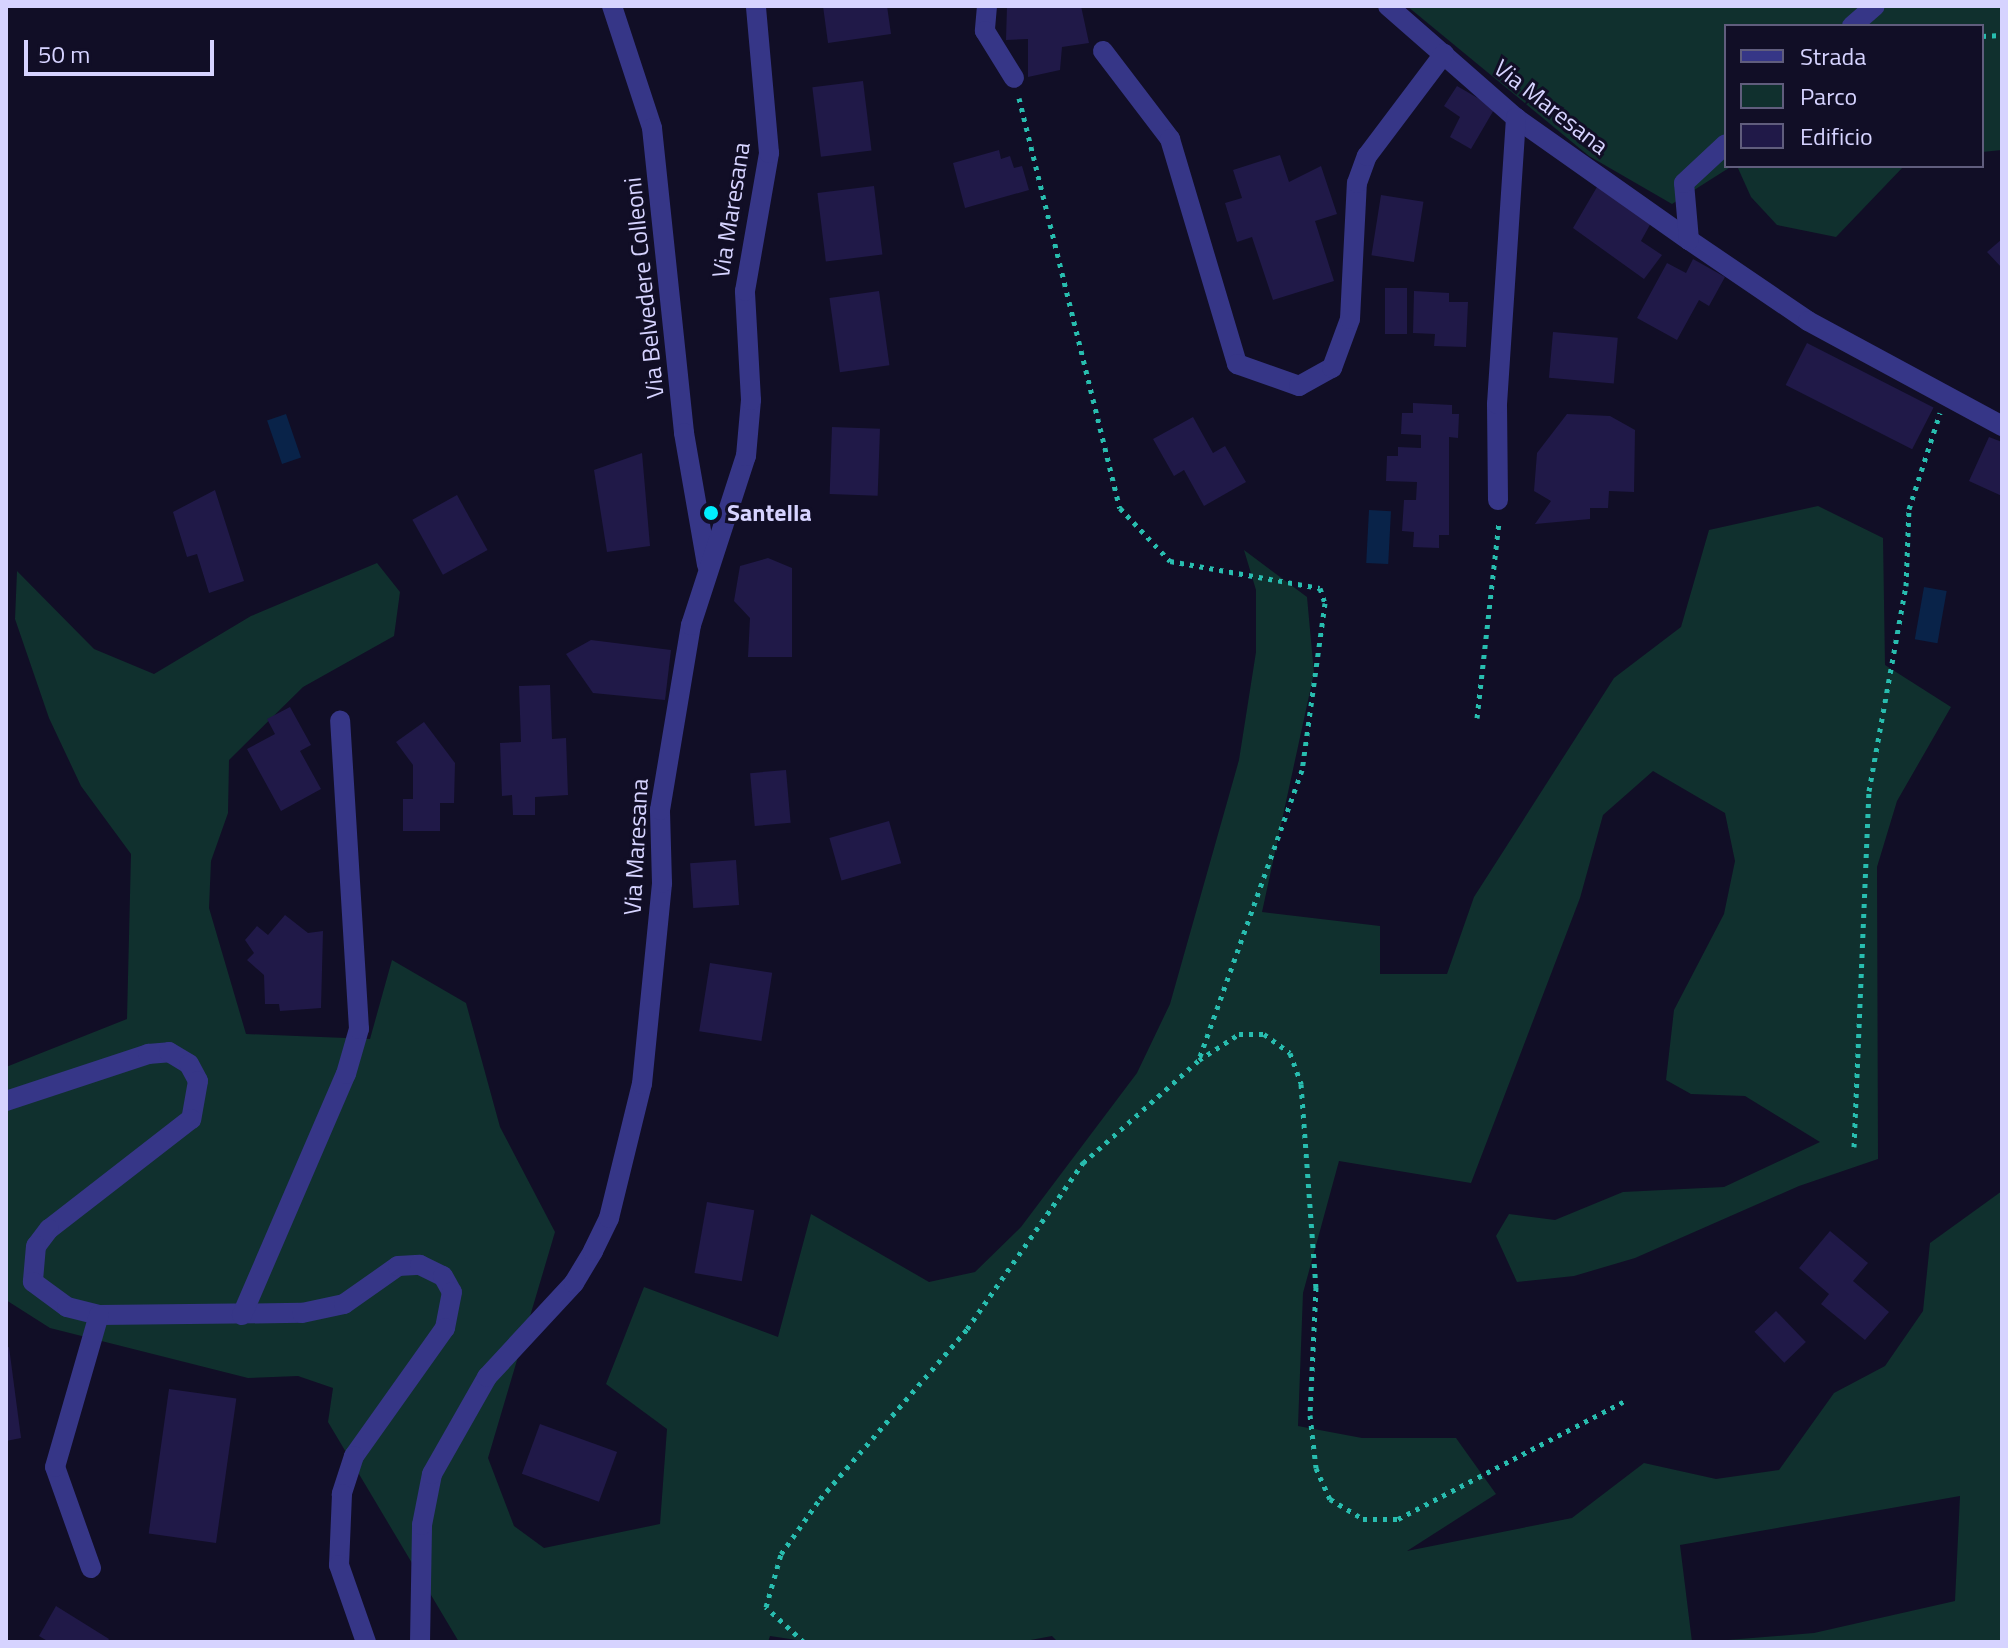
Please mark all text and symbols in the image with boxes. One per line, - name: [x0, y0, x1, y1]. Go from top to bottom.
- scale bar: [28, 24, 218, 74]
- legend: [1724, 24, 1984, 168]
- text: 50 m: [38, 36, 90, 72]
- text: Strada: [1800, 38, 1866, 74]
- street label: Via Maresana: [1488, 53, 1614, 161]
- text: Parco: [1800, 78, 1857, 114]
- text: Edificio: [1800, 118, 1873, 154]
- street label: Via Maresana: [706, 140, 756, 280]
- street label: Via Belvedere Colleoni: [618, 176, 670, 400]
- place label: Santella: [727, 499, 812, 527]
- marker: Santella: [702, 504, 720, 522]
- street label: Via Maresana: [618, 778, 654, 916]

